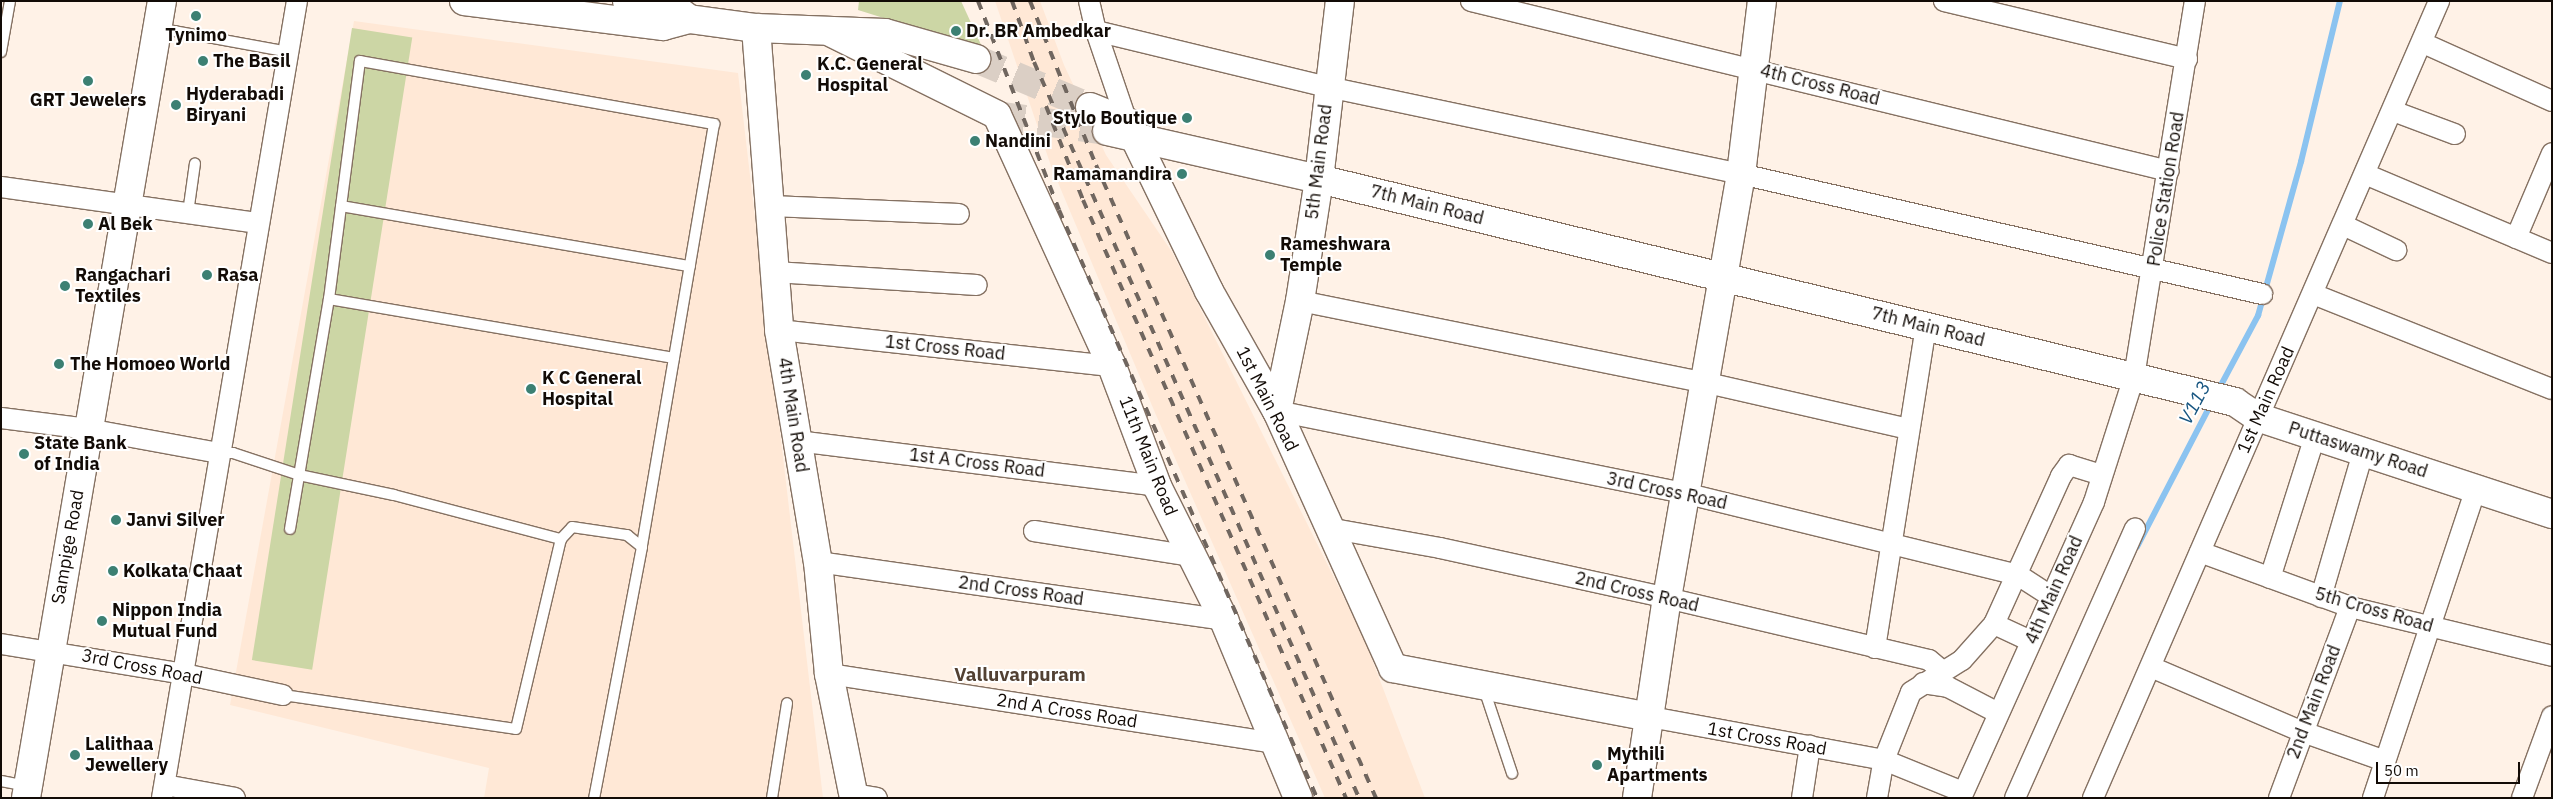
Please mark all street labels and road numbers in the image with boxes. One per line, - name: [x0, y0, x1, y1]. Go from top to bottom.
- street label: 4th Cross Road: [1758, 60, 1882, 110]
- street label: 5th Main Road: [1301, 103, 1337, 221]
- street label: Police Station Road: [2143, 110, 2189, 268]
- street label: 7th Main Road: [1368, 180, 1486, 230]
- street label: 7th Main Road: [1869, 302, 1987, 352]
- street label: 1st Cross Road: [884, 331, 1006, 365]
- street label: 1st Main Road: [1231, 343, 1303, 455]
- street label: 1st Main Road: [2233, 343, 2299, 457]
- street label: 4th Main Road: [773, 356, 813, 474]
- street label: 11th Main Road: [1114, 393, 1182, 519]
- street label: Puttaswamy Road: [2286, 417, 2430, 483]
- street label: 1st A Cross Road: [908, 444, 1046, 482]
- street label: 3rd Cross Road: [1605, 468, 1729, 514]
- street label: Sampige Road: [47, 488, 89, 606]
- street label: 4th Main Road: [2021, 533, 2087, 647]
- street label: 2nd Cross Road: [1573, 567, 1701, 617]
- street label: 2nd Cross Road: [957, 571, 1085, 611]
- street label: 5th Cross Road: [2312, 583, 2436, 637]
- street label: 2nd Main Road: [2282, 642, 2346, 762]
- street label: 3rd Cross Road: [80, 645, 204, 689]
- street label: 2nd A Cross Road: [995, 689, 1139, 733]
- street label: 1st Cross Road: [1706, 718, 1828, 760]

